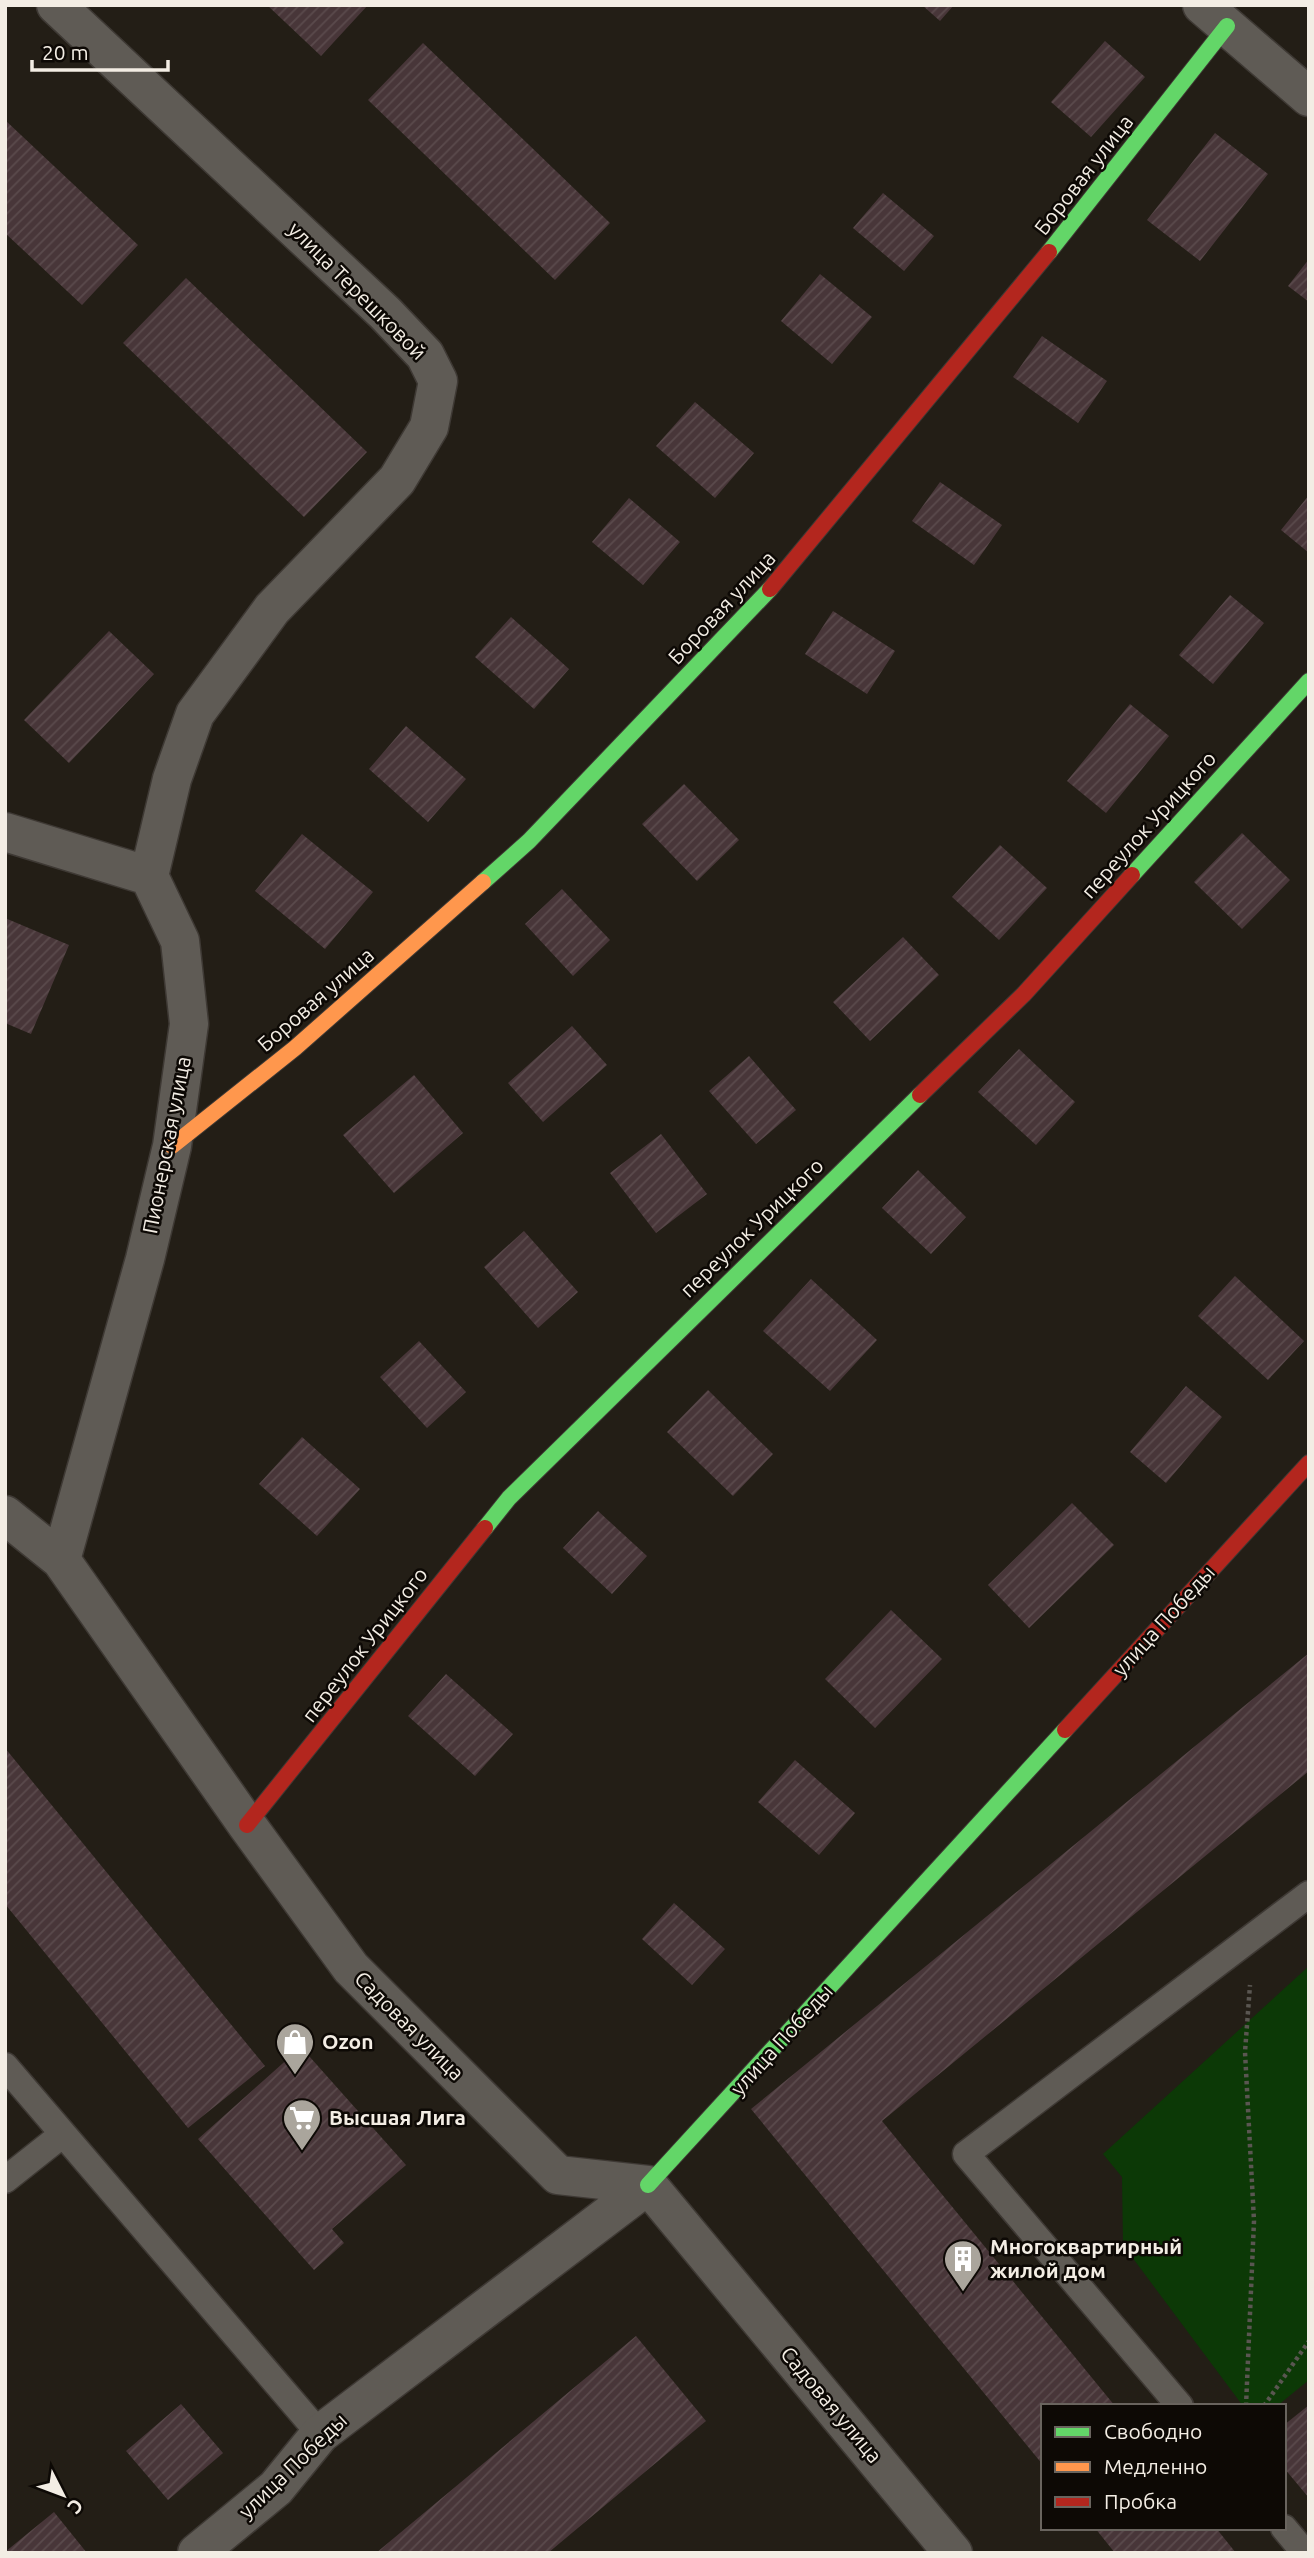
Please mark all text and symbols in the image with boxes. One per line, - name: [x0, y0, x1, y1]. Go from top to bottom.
- scale bar: [32, 28, 168, 72]
- text: 20 m: [42, 40, 89, 64]
- street label: Боровая улица: [1029, 110, 1138, 239]
- street label: улица Терешковой: [284, 217, 431, 364]
- street label: Боровая улица: [663, 546, 780, 669]
- street label: переулок Урицкого: [1076, 746, 1221, 903]
- street label: Боровая улица: [252, 942, 378, 1056]
- street label: Пионерская улица: [137, 1054, 195, 1236]
- street label: переулок Урицкого: [675, 1153, 828, 1302]
- street label: улица Победы: [1107, 1560, 1219, 1681]
- street label: переулок Урицкого: [296, 1562, 432, 1726]
- street label: Садовая улица: [350, 1966, 469, 2085]
- street label: улица Победы: [725, 1979, 837, 2100]
- shop icon: Ozon: [274, 2021, 316, 2076]
- place label: Ozon: [322, 2029, 373, 2053]
- supermarket icon: Высшая Лига: [281, 2097, 323, 2152]
- place label: Высшая Лига: [329, 2105, 466, 2129]
- place label: Многоквартирный жилой дом: [990, 2234, 1182, 2282]
- building icon: Многоквартирный жилой дом: [942, 2238, 984, 2293]
- street label: Садовая улица: [776, 2341, 887, 2467]
- legend: [1041, 2404, 1286, 2530]
- street label: улица Победы: [233, 2408, 351, 2523]
- text: Свободно: [1104, 2419, 1202, 2443]
- text: Медленно: [1104, 2454, 1207, 2478]
- north arrow: [28, 2460, 98, 2530]
- text: Пробка: [1104, 2489, 1177, 2513]
- text: С: [63, 2494, 88, 2518]

